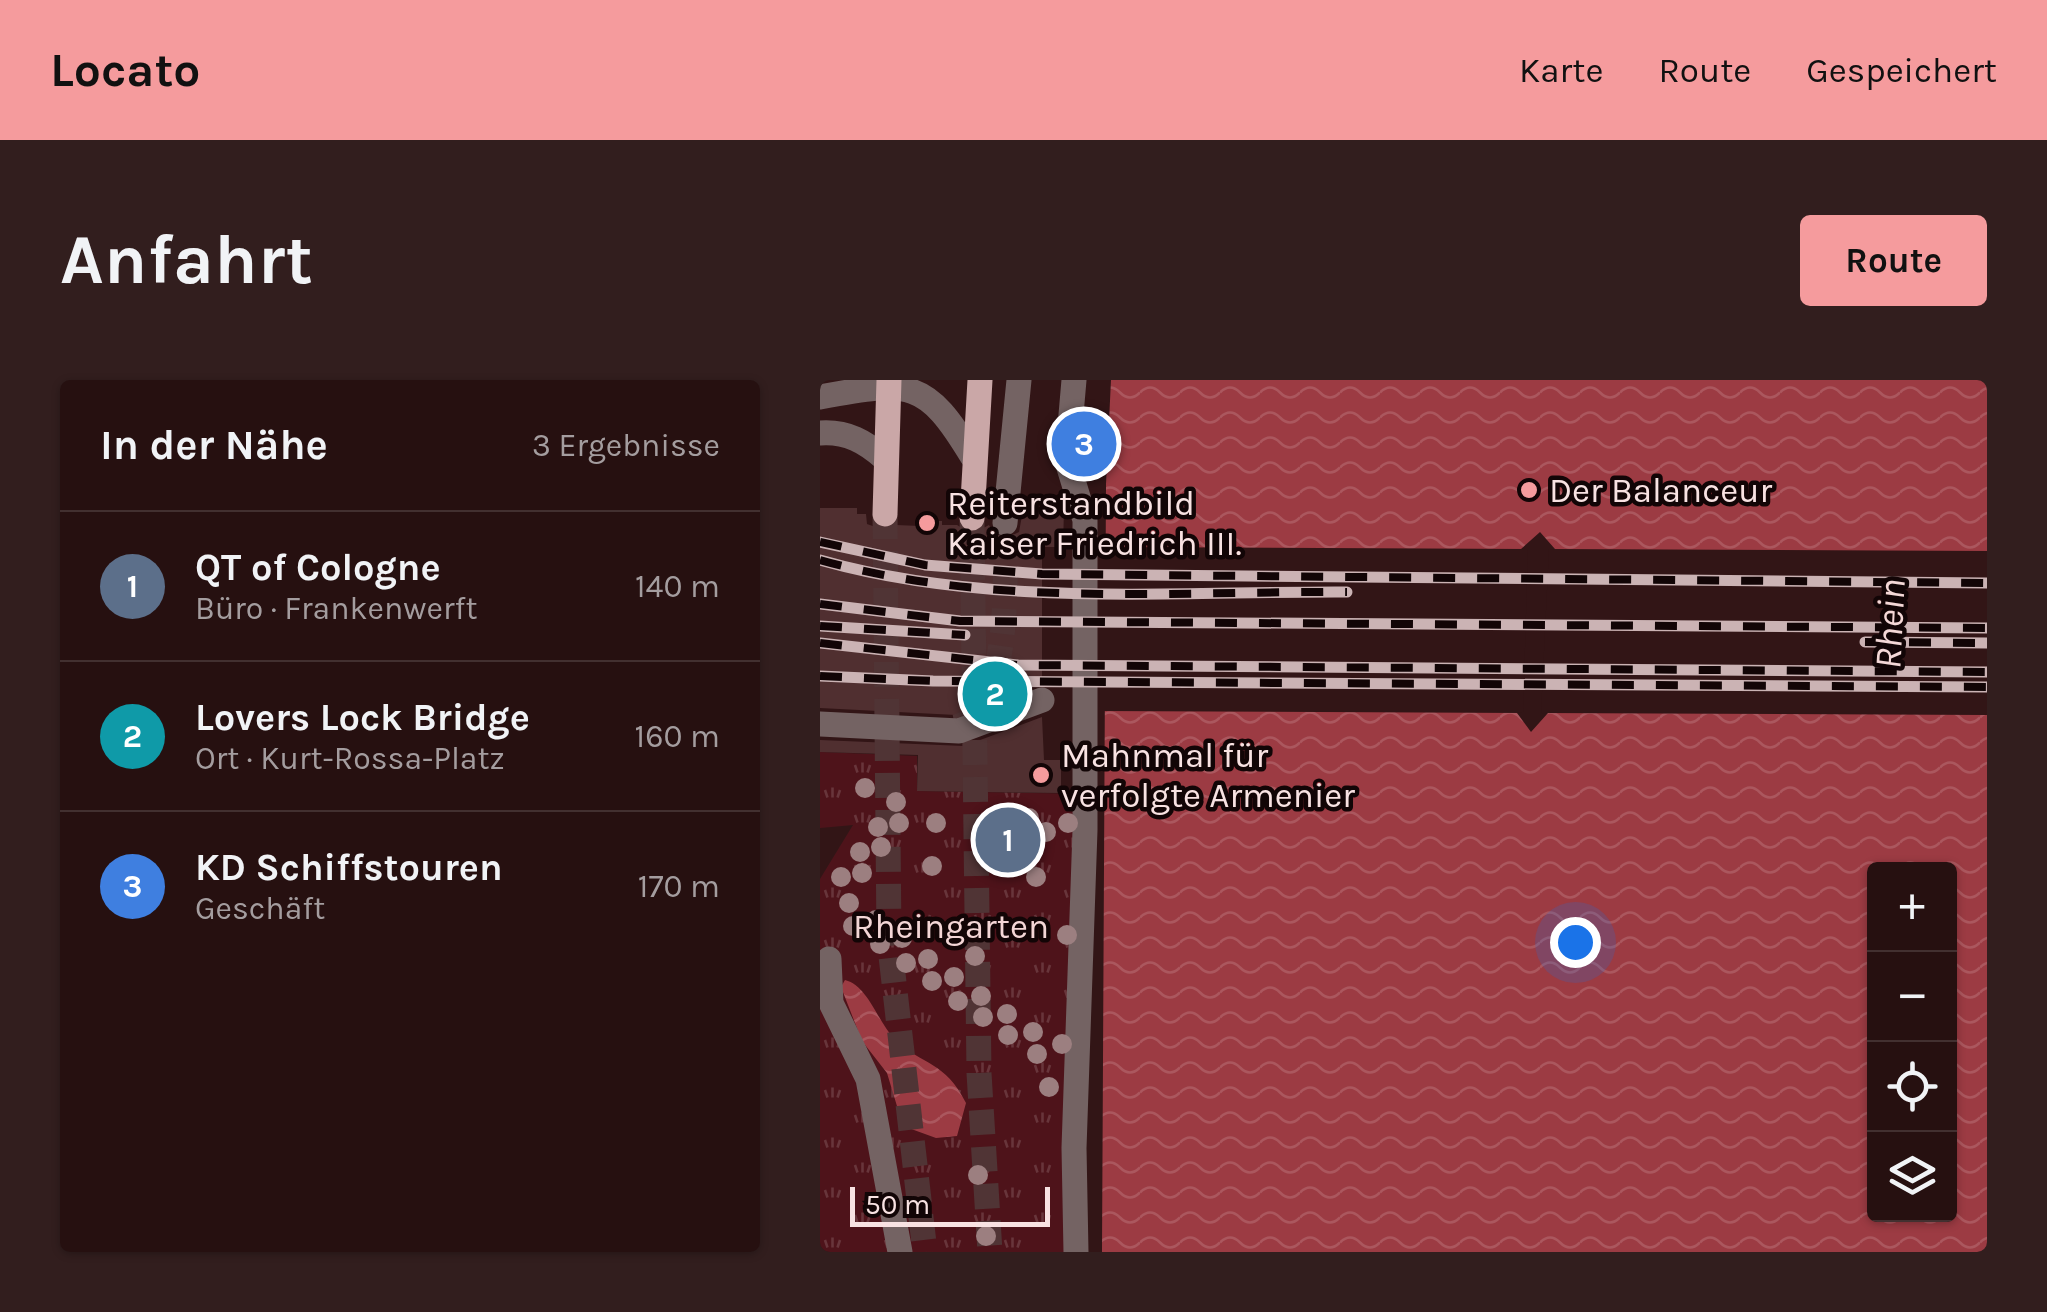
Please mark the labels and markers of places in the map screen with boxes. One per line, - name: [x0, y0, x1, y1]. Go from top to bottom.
- pin: 3: [1052, 407, 1116, 482]
- place label: Der Balanceur: [1549, 470, 1772, 511]
- marker: Der Balanceur: [1518, 479, 1540, 501]
- place label: Reiterstandbild Kaiser Friedrich III.: [947, 483, 1242, 564]
- marker: Reiterstandbild Kaiser Friedrich III.: [916, 512, 938, 534]
- pin: 2: [962, 656, 1028, 732]
- place label: Mahnmal für verfolgte Armenier: [1061, 735, 1355, 816]
- marker: Mahnmal für verfolgte Armenier: [1030, 764, 1052, 786]
- pin: 1: [976, 802, 1040, 878]

